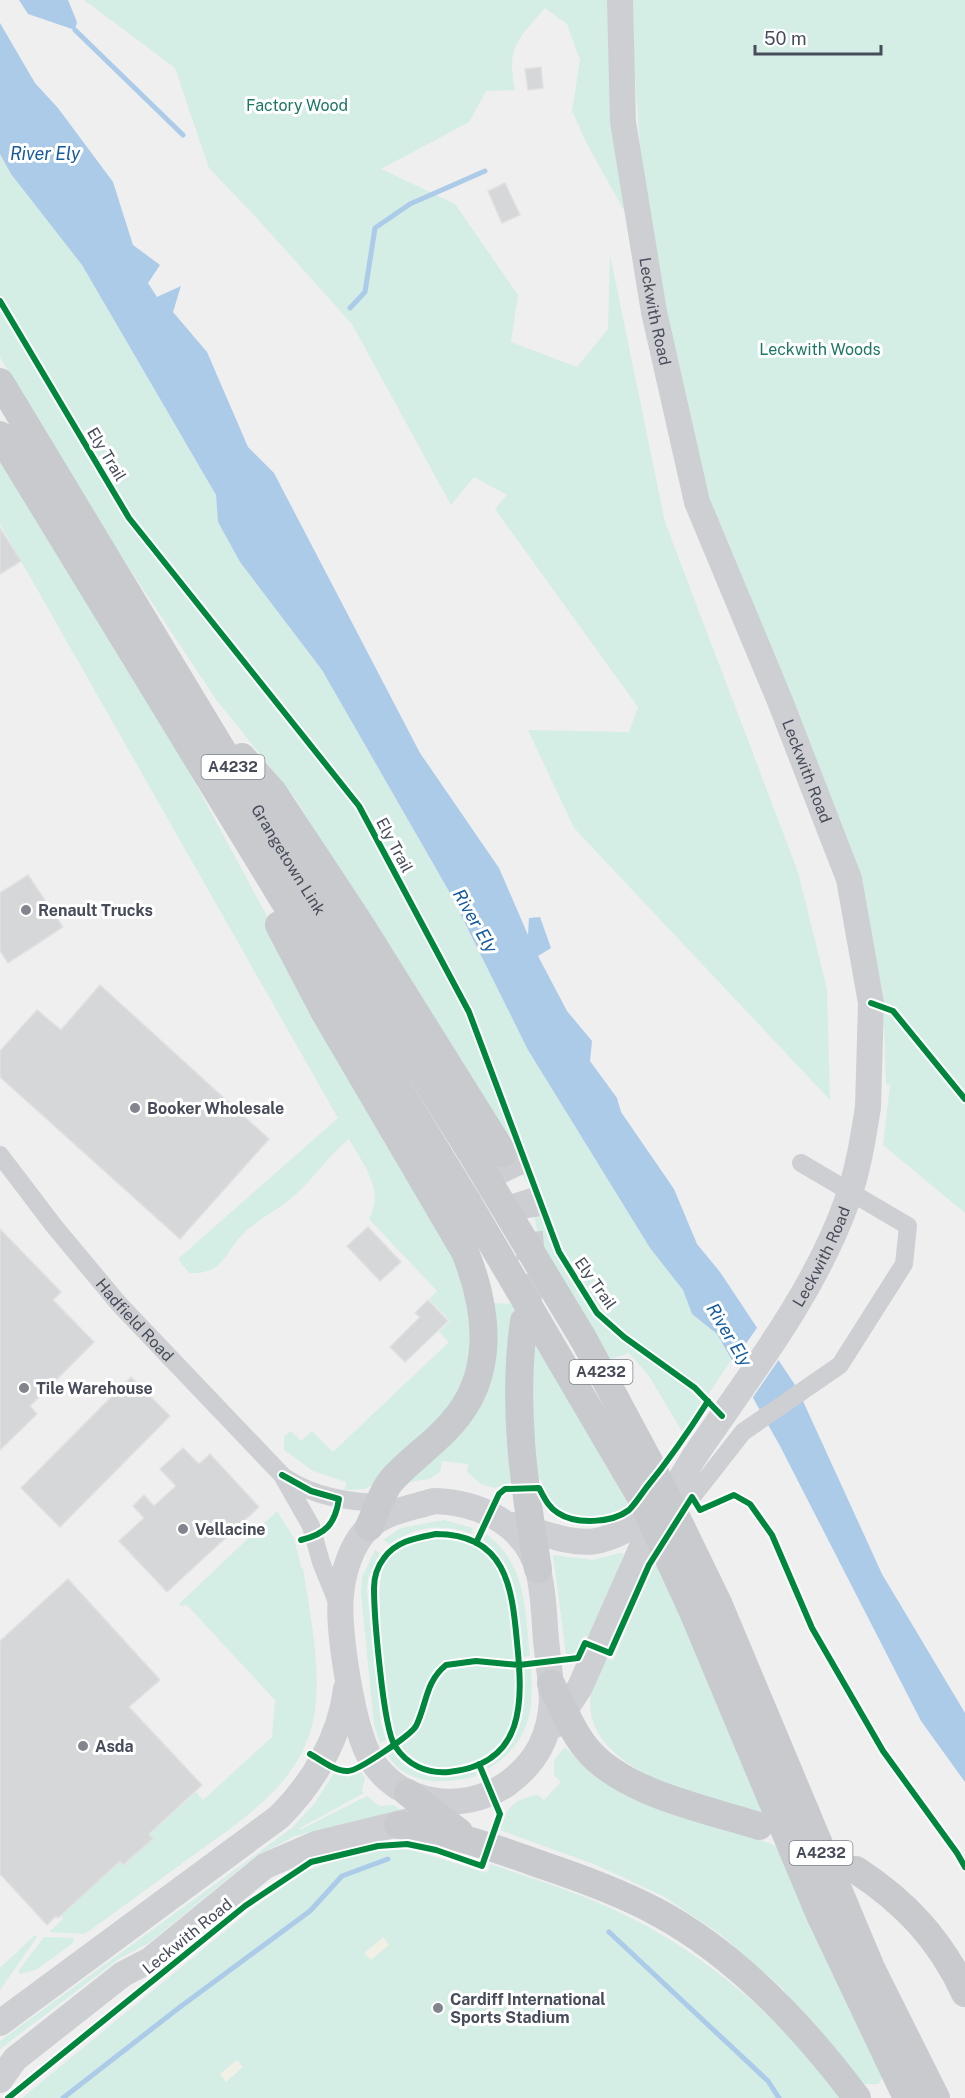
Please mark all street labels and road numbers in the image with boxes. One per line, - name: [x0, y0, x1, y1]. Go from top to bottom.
- street label: Leckwith Road: [635, 256, 675, 367]
- street label: Ely Trail: [83, 424, 130, 485]
- street label: Leckwith Road: [778, 717, 835, 826]
- road number: A4232: [202, 755, 264, 779]
- street label: Grangetown Link: [247, 801, 330, 919]
- street label: Ely Trail: [372, 815, 417, 876]
- street label: Leckwith Road: [789, 1204, 854, 1310]
- street label: Ely Trail: [571, 1254, 620, 1313]
- street label: Hadfield Road: [92, 1275, 177, 1365]
- road number: A4232: [570, 1360, 632, 1384]
- road number: A4232: [790, 1841, 852, 1865]
- street label: Leckwith Road: [139, 1895, 236, 1978]

